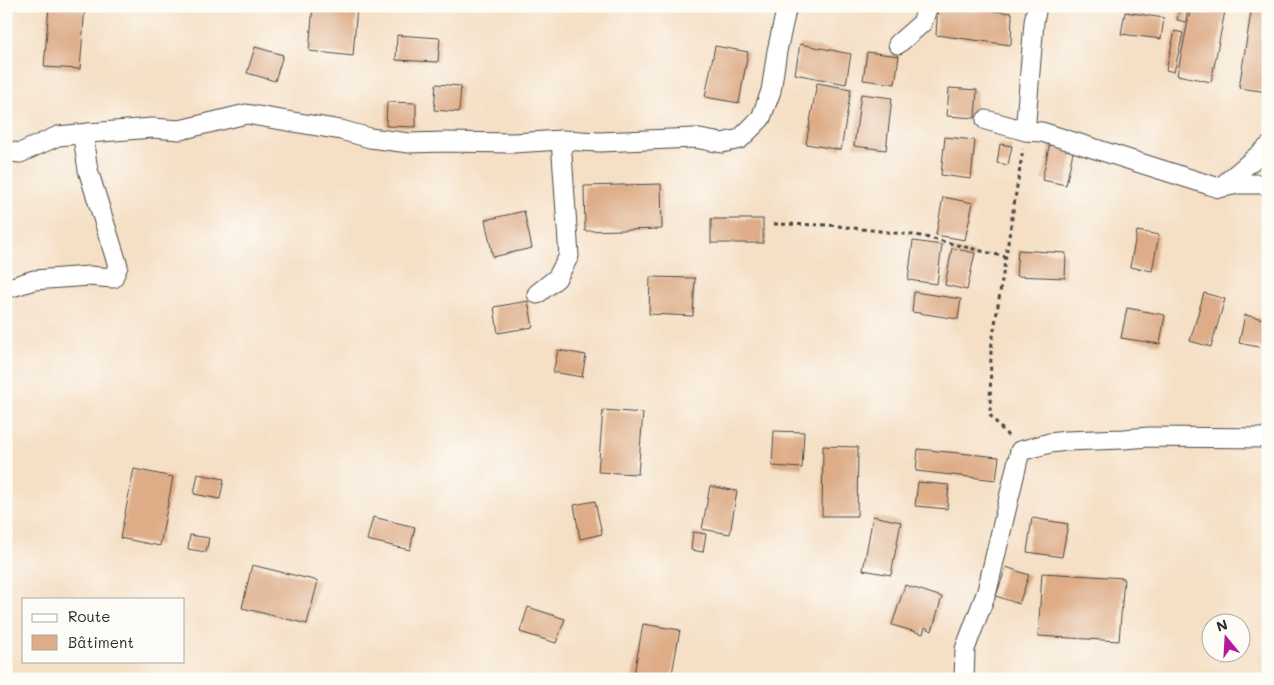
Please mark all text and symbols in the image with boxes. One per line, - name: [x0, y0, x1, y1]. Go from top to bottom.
- legend: [22, 598, 185, 662]
- text: Route: [68, 606, 111, 626]
- north arrow: [1202, 612, 1252, 662]
- text: N: [1214, 614, 1230, 636]
- text: Bâtiment: [68, 632, 134, 652]

